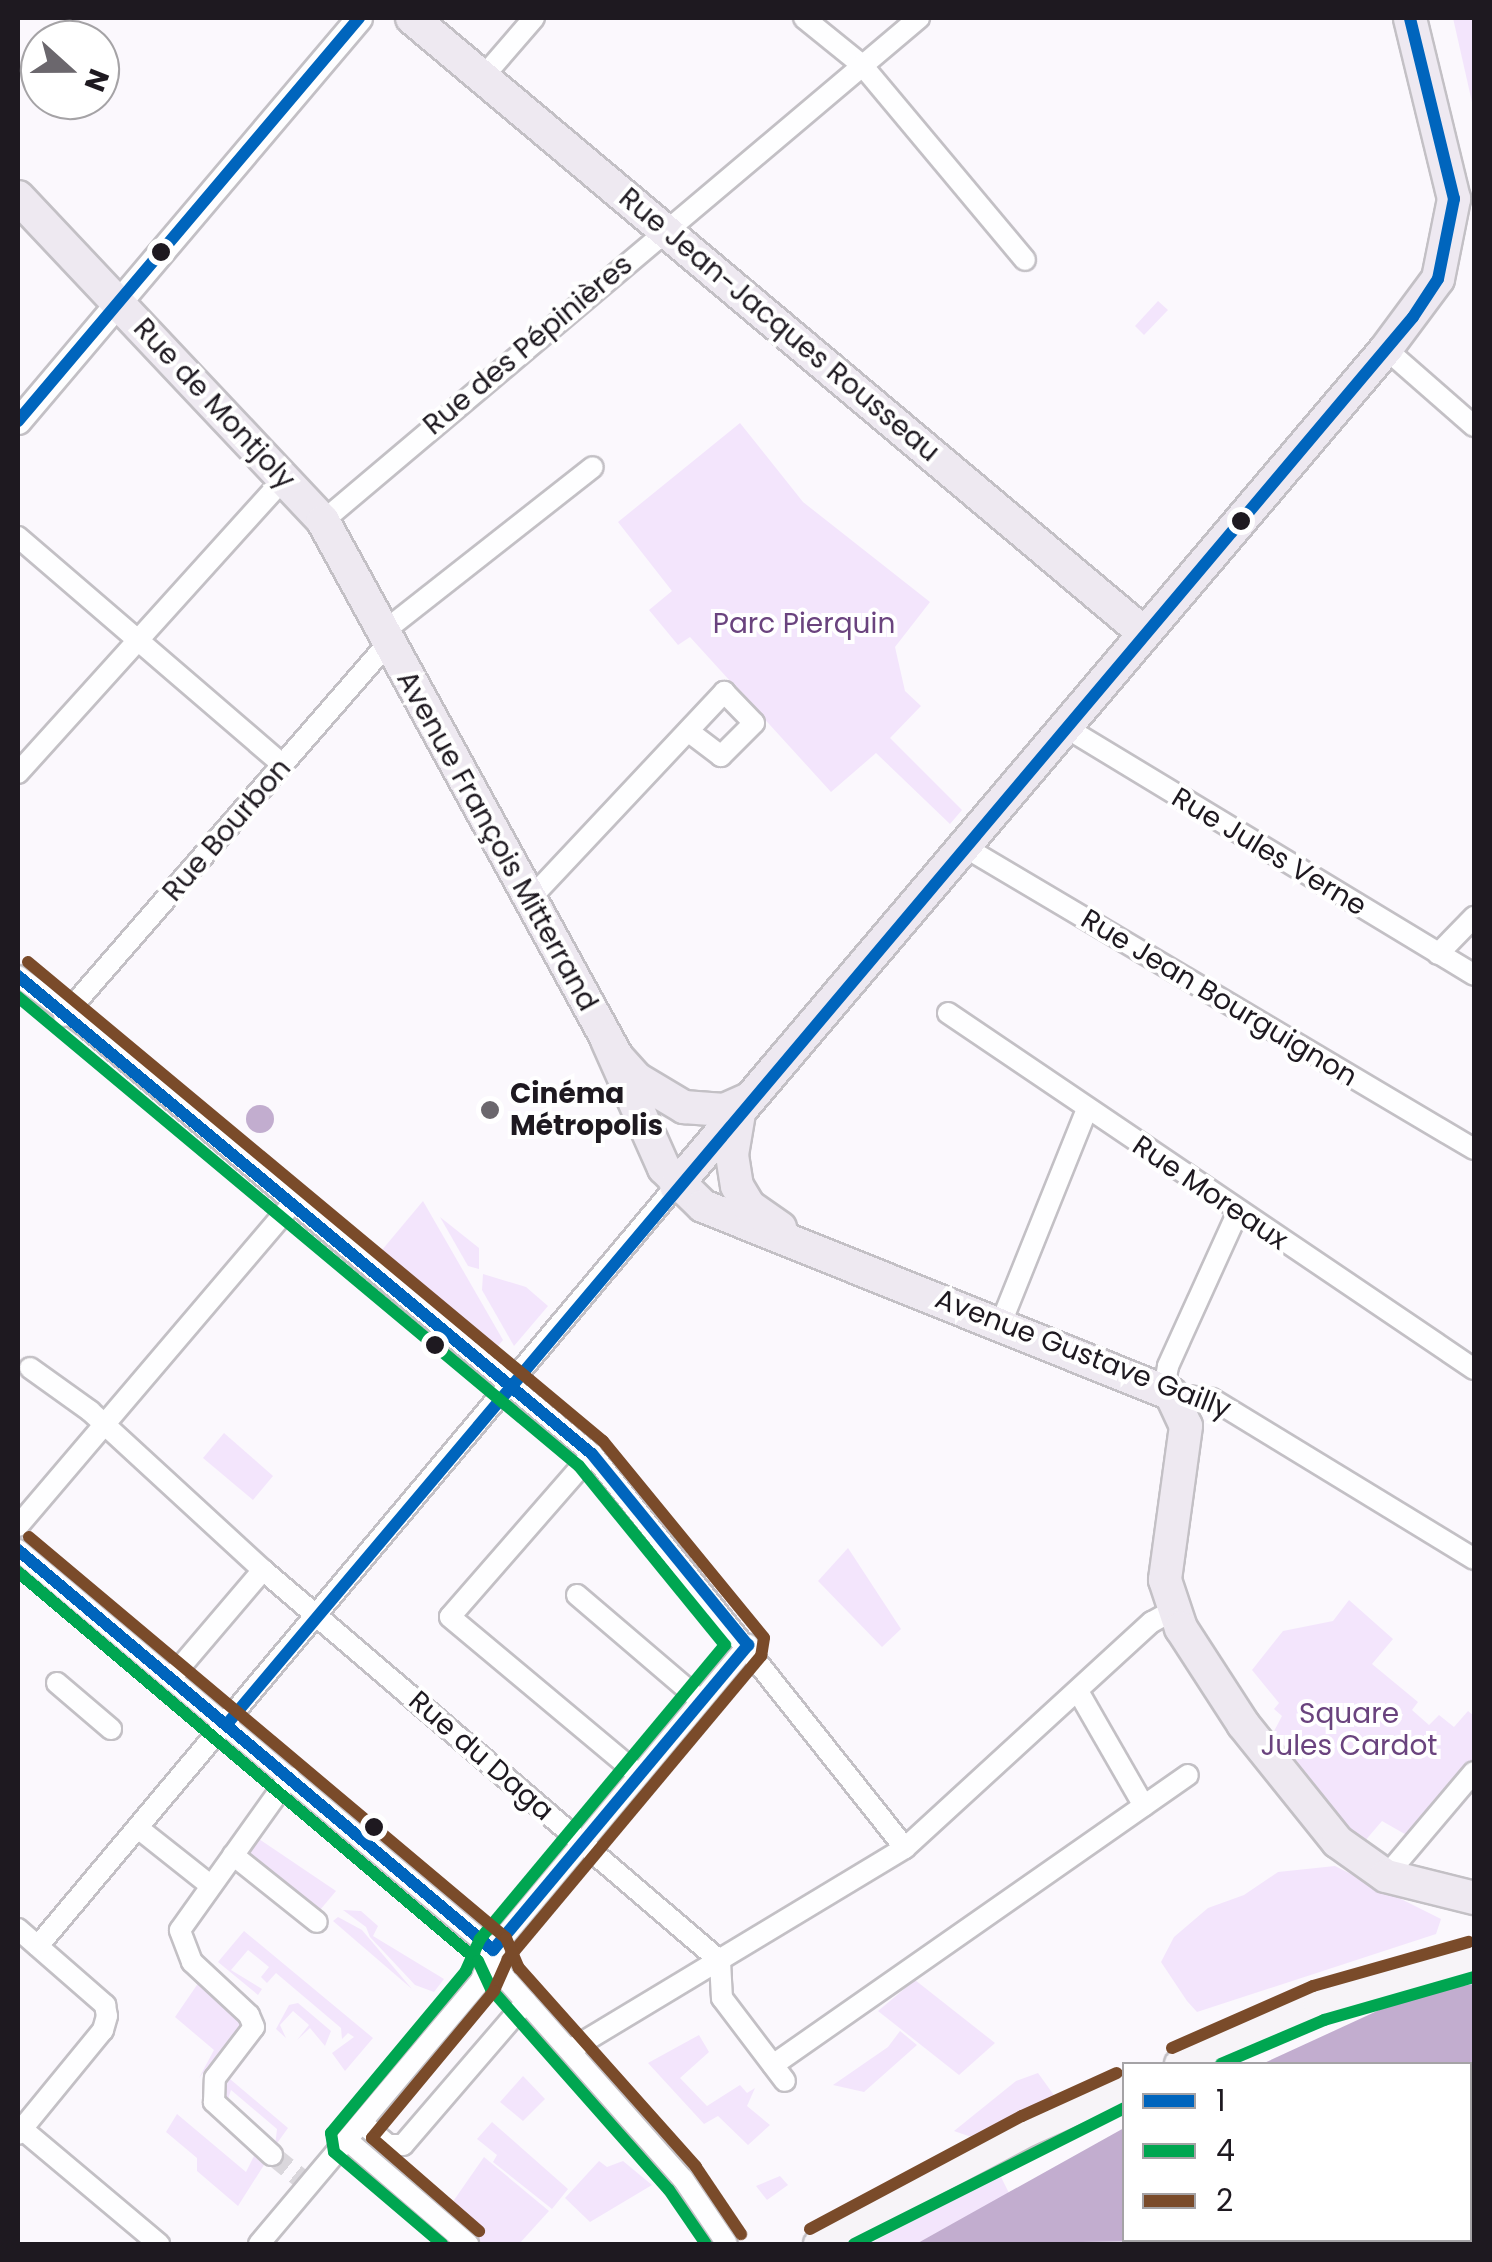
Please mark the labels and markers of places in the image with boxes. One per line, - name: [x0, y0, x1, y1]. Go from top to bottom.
- unlabelled marker: [151, 242, 171, 262]
- unlabelled marker: [1231, 511, 1251, 531]
- place label: Cinéma Métropolis: [510, 1077, 663, 1143]
- marker: Cinéma Métropolis: [479, 1099, 501, 1121]
- unlabelled marker: [425, 1335, 445, 1355]
- unlabelled marker: [364, 1817, 384, 1837]

